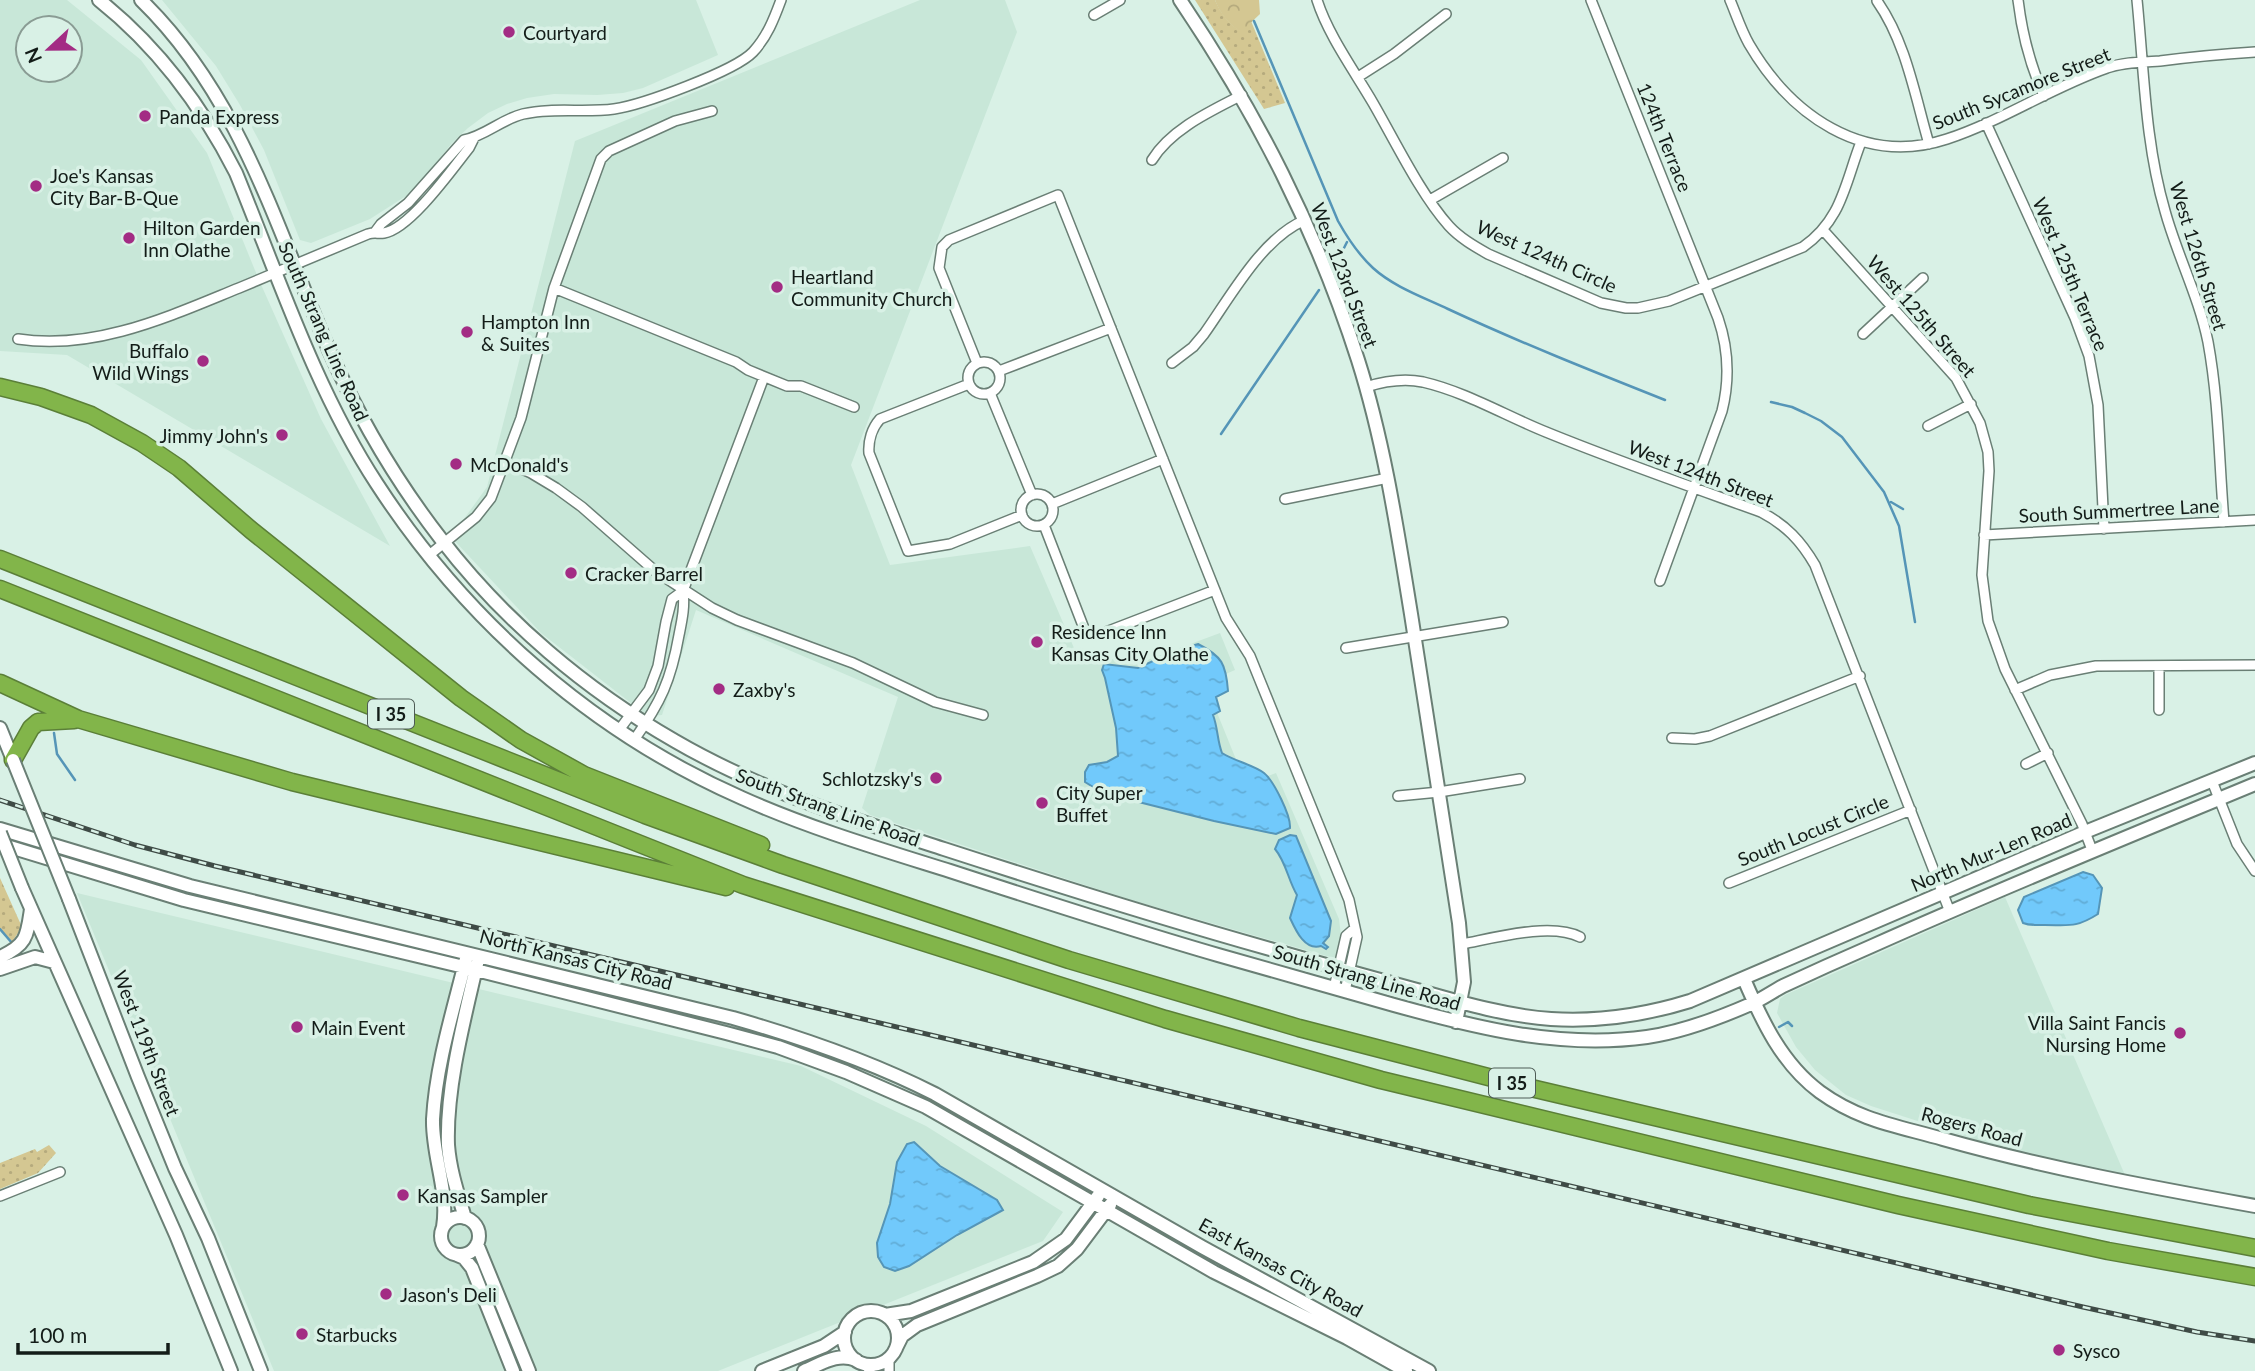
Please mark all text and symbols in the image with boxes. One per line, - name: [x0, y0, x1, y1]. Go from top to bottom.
- north arrow: [14, 14, 84, 84]
- place label: Courtyard: [523, 21, 607, 44]
- marker: Courtyard: [501, 24, 517, 40]
- street label: South Sycamore Street: [1929, 42, 2113, 134]
- text: N: [19, 44, 46, 67]
- street label: 124th Terrace: [1633, 79, 1697, 195]
- place label: Panda Express: [159, 105, 279, 128]
- marker: Panda Express: [137, 108, 153, 124]
- place label: Joe's Kansas City Bar-B-Que: [50, 164, 178, 209]
- marker: Joe's Kansas City Bar-B-Que: [28, 178, 44, 194]
- street label: West 126th Street: [2166, 179, 2233, 333]
- street label: West 125th Terrace: [2028, 194, 2114, 354]
- street label: West 123rd Street: [1307, 199, 1383, 351]
- street label: West 124th Circle: [1473, 215, 1621, 297]
- place label: Hilton Garden Inn Olathe: [143, 216, 261, 261]
- marker: Hilton Garden Inn Olathe: [121, 230, 137, 246]
- street label: South Strang Line Road: [274, 238, 374, 424]
- street label: West 125th Street: [1863, 250, 1981, 382]
- place label: Heartland Community Church: [791, 265, 952, 310]
- marker: Heartland Community Church: [769, 279, 785, 295]
- place label: Hampton Inn & Suites: [481, 310, 590, 355]
- marker: Hampton Inn & Suites: [459, 324, 475, 340]
- place label: Buffalo Wild Wings: [92, 339, 189, 384]
- marker: Buffalo Wild Wings: [195, 353, 211, 369]
- place label: Jimmy John's: [160, 424, 268, 447]
- marker: Jimmy John's: [274, 427, 290, 443]
- street label: West 124th Street: [1625, 435, 1777, 511]
- place label: McDonald's: [470, 453, 569, 476]
- marker: McDonald's: [448, 456, 464, 472]
- street label: South Summertree Lane: [2018, 493, 2220, 527]
- place label: Cracker Barrel: [585, 562, 703, 585]
- marker: Cracker Barrel: [563, 565, 579, 581]
- place label: Residence Inn Kansas City Olathe: [1051, 620, 1209, 665]
- marker: Residence Inn Kansas City Olathe: [1029, 634, 1045, 650]
- place label: Zaxby's: [733, 678, 795, 701]
- marker: Zaxby's: [711, 681, 727, 697]
- road number: I 35: [368, 700, 414, 728]
- street label: South Strang Line Road: [733, 763, 923, 851]
- place label: Schlotzsky's: [822, 767, 922, 790]
- marker: Schlotzsky's: [928, 770, 944, 786]
- place label: City Super Buffet: [1056, 781, 1143, 826]
- street label: South Locust Circle: [1734, 789, 1892, 871]
- marker: City Super Buffet: [1034, 795, 1050, 811]
- street label: North Mur-Len Road: [1907, 808, 2075, 896]
- street label: North Kansas City Road: [477, 924, 675, 994]
- street label: South Strang Line Road: [1271, 939, 1463, 1015]
- street label: West 119th Street: [109, 967, 185, 1119]
- place label: Villa Saint Fancis Nursing Home: [2028, 1011, 2166, 1056]
- place label: Main Event: [311, 1016, 405, 1039]
- marker: Main Event: [289, 1019, 305, 1035]
- marker: Villa Saint Fancis Nursing Home: [2172, 1025, 2188, 1041]
- road number: I 35: [1489, 1068, 1535, 1098]
- street label: Rogers Road: [1919, 1101, 2025, 1151]
- place label: Kansas Sampler: [417, 1184, 548, 1207]
- marker: Kansas Sampler: [395, 1187, 411, 1203]
- street label: East Kansas City Road: [1195, 1212, 1367, 1322]
- place label: Jason's Deli: [400, 1283, 497, 1306]
- marker: Jason's Deli: [378, 1286, 394, 1302]
- scale bar: [18, 1312, 168, 1356]
- text: 100 m: [28, 1322, 87, 1347]
- place label: Starbucks: [316, 1323, 397, 1346]
- marker: Starbucks: [294, 1326, 310, 1342]
- place label: Sysco: [2073, 1339, 2120, 1362]
- marker: Sysco: [2051, 1342, 2067, 1358]

